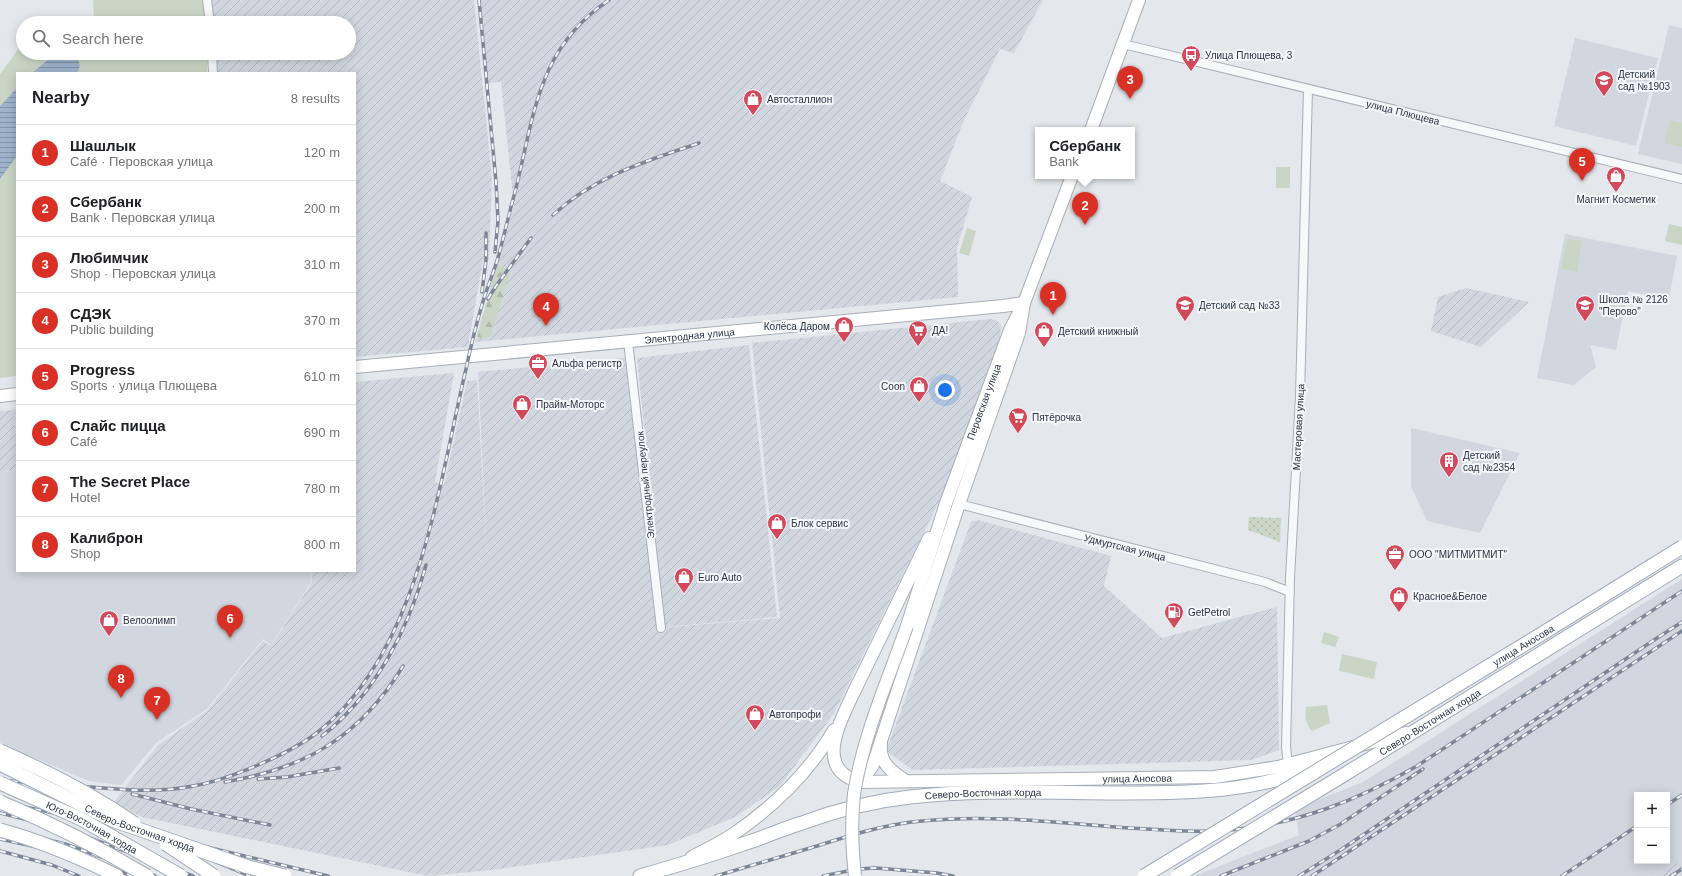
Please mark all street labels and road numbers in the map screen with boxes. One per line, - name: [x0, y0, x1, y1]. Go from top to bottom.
- street label: улица Плющева: [1365, 98, 1441, 127]
- street label: Электродная улица: [644, 326, 736, 346]
- street label: Перовская улица: [965, 362, 1003, 441]
- street label: Мастеровая улица: [1291, 383, 1306, 471]
- street label: Электродный переулок: [634, 430, 657, 539]
- street label: Удмуртская улица: [1083, 532, 1167, 563]
- street label: улица Аносова: [1491, 622, 1556, 668]
- street label: Северо-Восточная хорда: [1377, 687, 1483, 758]
- street label: улица Аносова: [1102, 773, 1172, 785]
- street label: Северо-Восточная хорда: [924, 787, 1042, 801]
- street label: Юго-Восточная хорда: [45, 799, 139, 856]
- street label: Северо-Восточная хорда: [83, 802, 196, 854]

